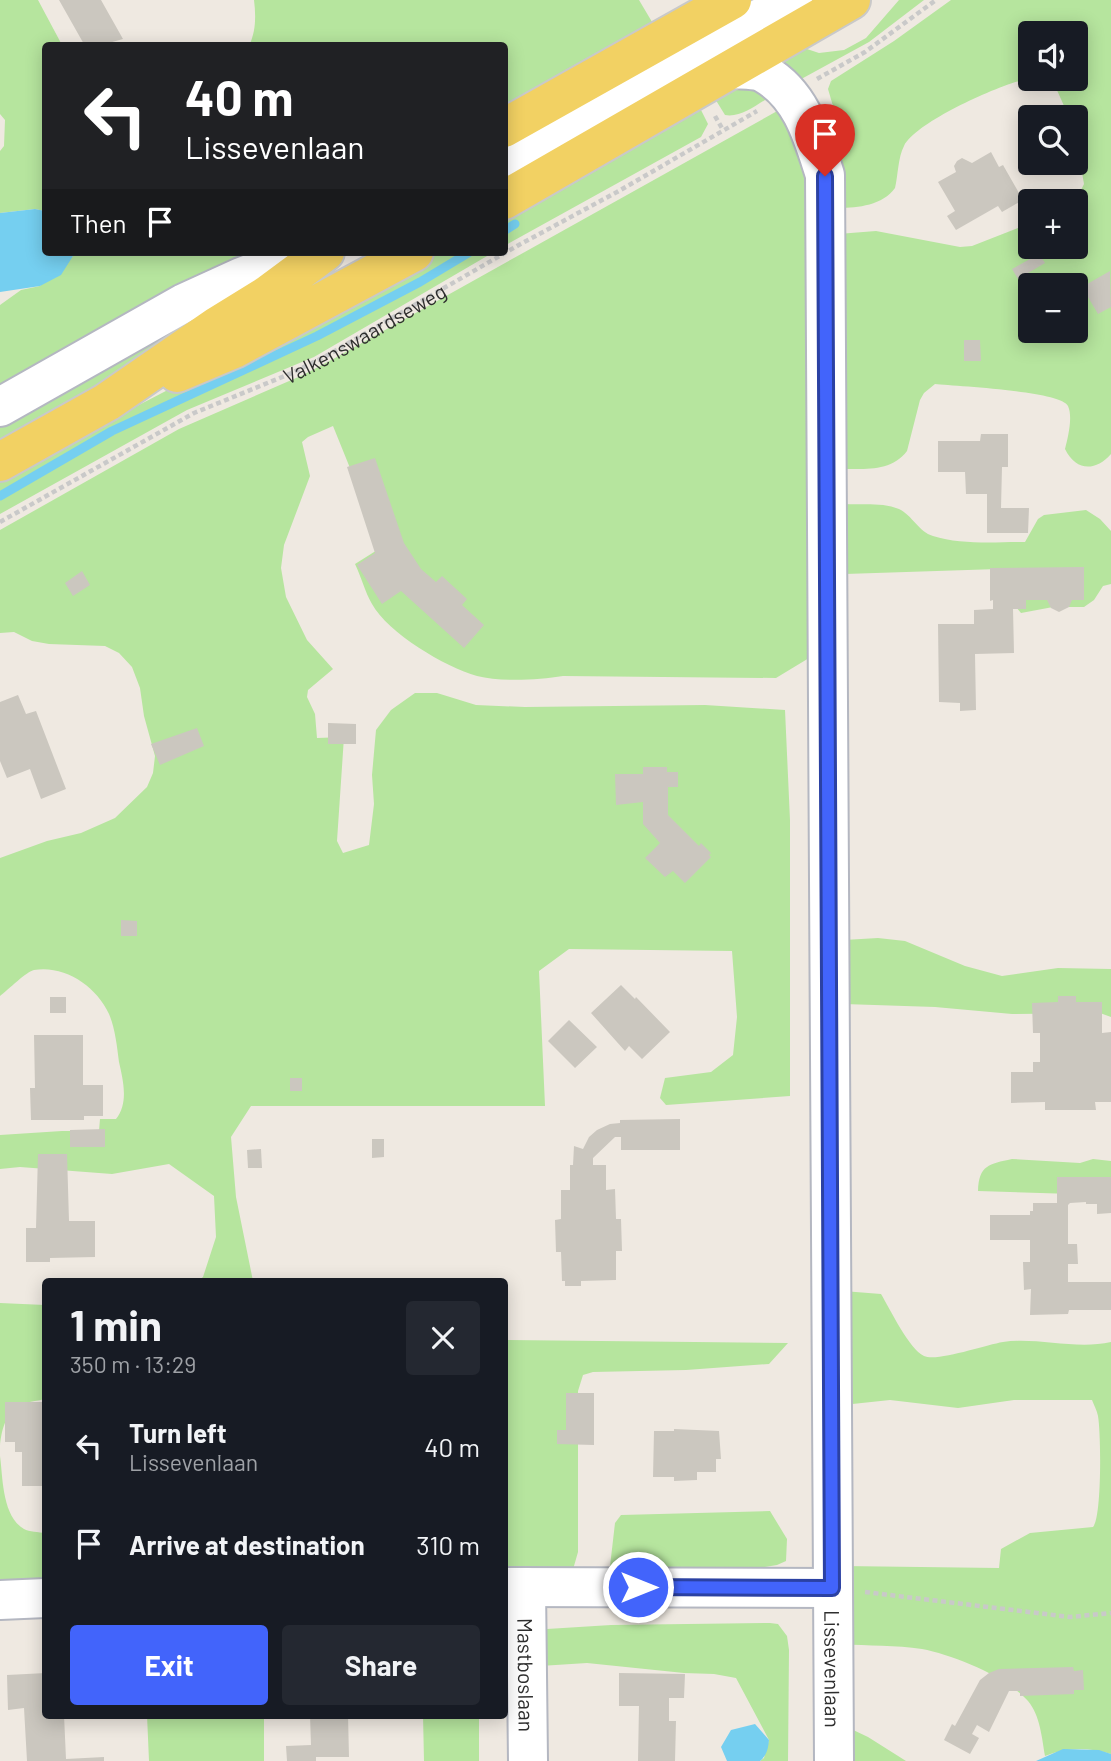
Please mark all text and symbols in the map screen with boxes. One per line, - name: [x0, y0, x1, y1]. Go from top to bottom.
- map controls: [1018, 21, 1088, 343]
- button: sound: [1018, 21, 1088, 91]
- text: 40 m: [185, 67, 293, 126]
- icon: left: [70, 70, 161, 161]
- pin: [795, 104, 855, 176]
- button: search: [1018, 105, 1088, 175]
- icon: arrive: [806, 115, 844, 153]
- text: Lissevenlaan: [185, 127, 365, 165]
- button: +: [1018, 189, 1088, 259]
- icon: arrive: [141, 203, 179, 241]
- text: Then: [70, 207, 127, 238]
- button: −: [1018, 273, 1088, 343]
- street label: Valkenswaardseweg: [279, 277, 450, 388]
- text: 1 min: [70, 1299, 162, 1349]
- button: close: [406, 1301, 480, 1375]
- text: 350 m · 13:29: [70, 1350, 196, 1378]
- text: Turn left: [129, 1417, 227, 1448]
- icon: left: [70, 1427, 108, 1465]
- text: 40 m: [424, 1431, 480, 1462]
- text: Lissevenlaan: [129, 1448, 258, 1476]
- icon: arrive: [70, 1525, 108, 1563]
- text: Arrive at destination: [129, 1529, 365, 1560]
- text: 310 m: [416, 1529, 480, 1560]
- position arrow: [601, 1550, 675, 1624]
- street label: Lissevenlaan: [821, 1610, 846, 1728]
- street label: Mastboslaan: [514, 1618, 540, 1732]
- button: Exit: [70, 1625, 268, 1705]
- button: Share: [282, 1625, 480, 1705]

